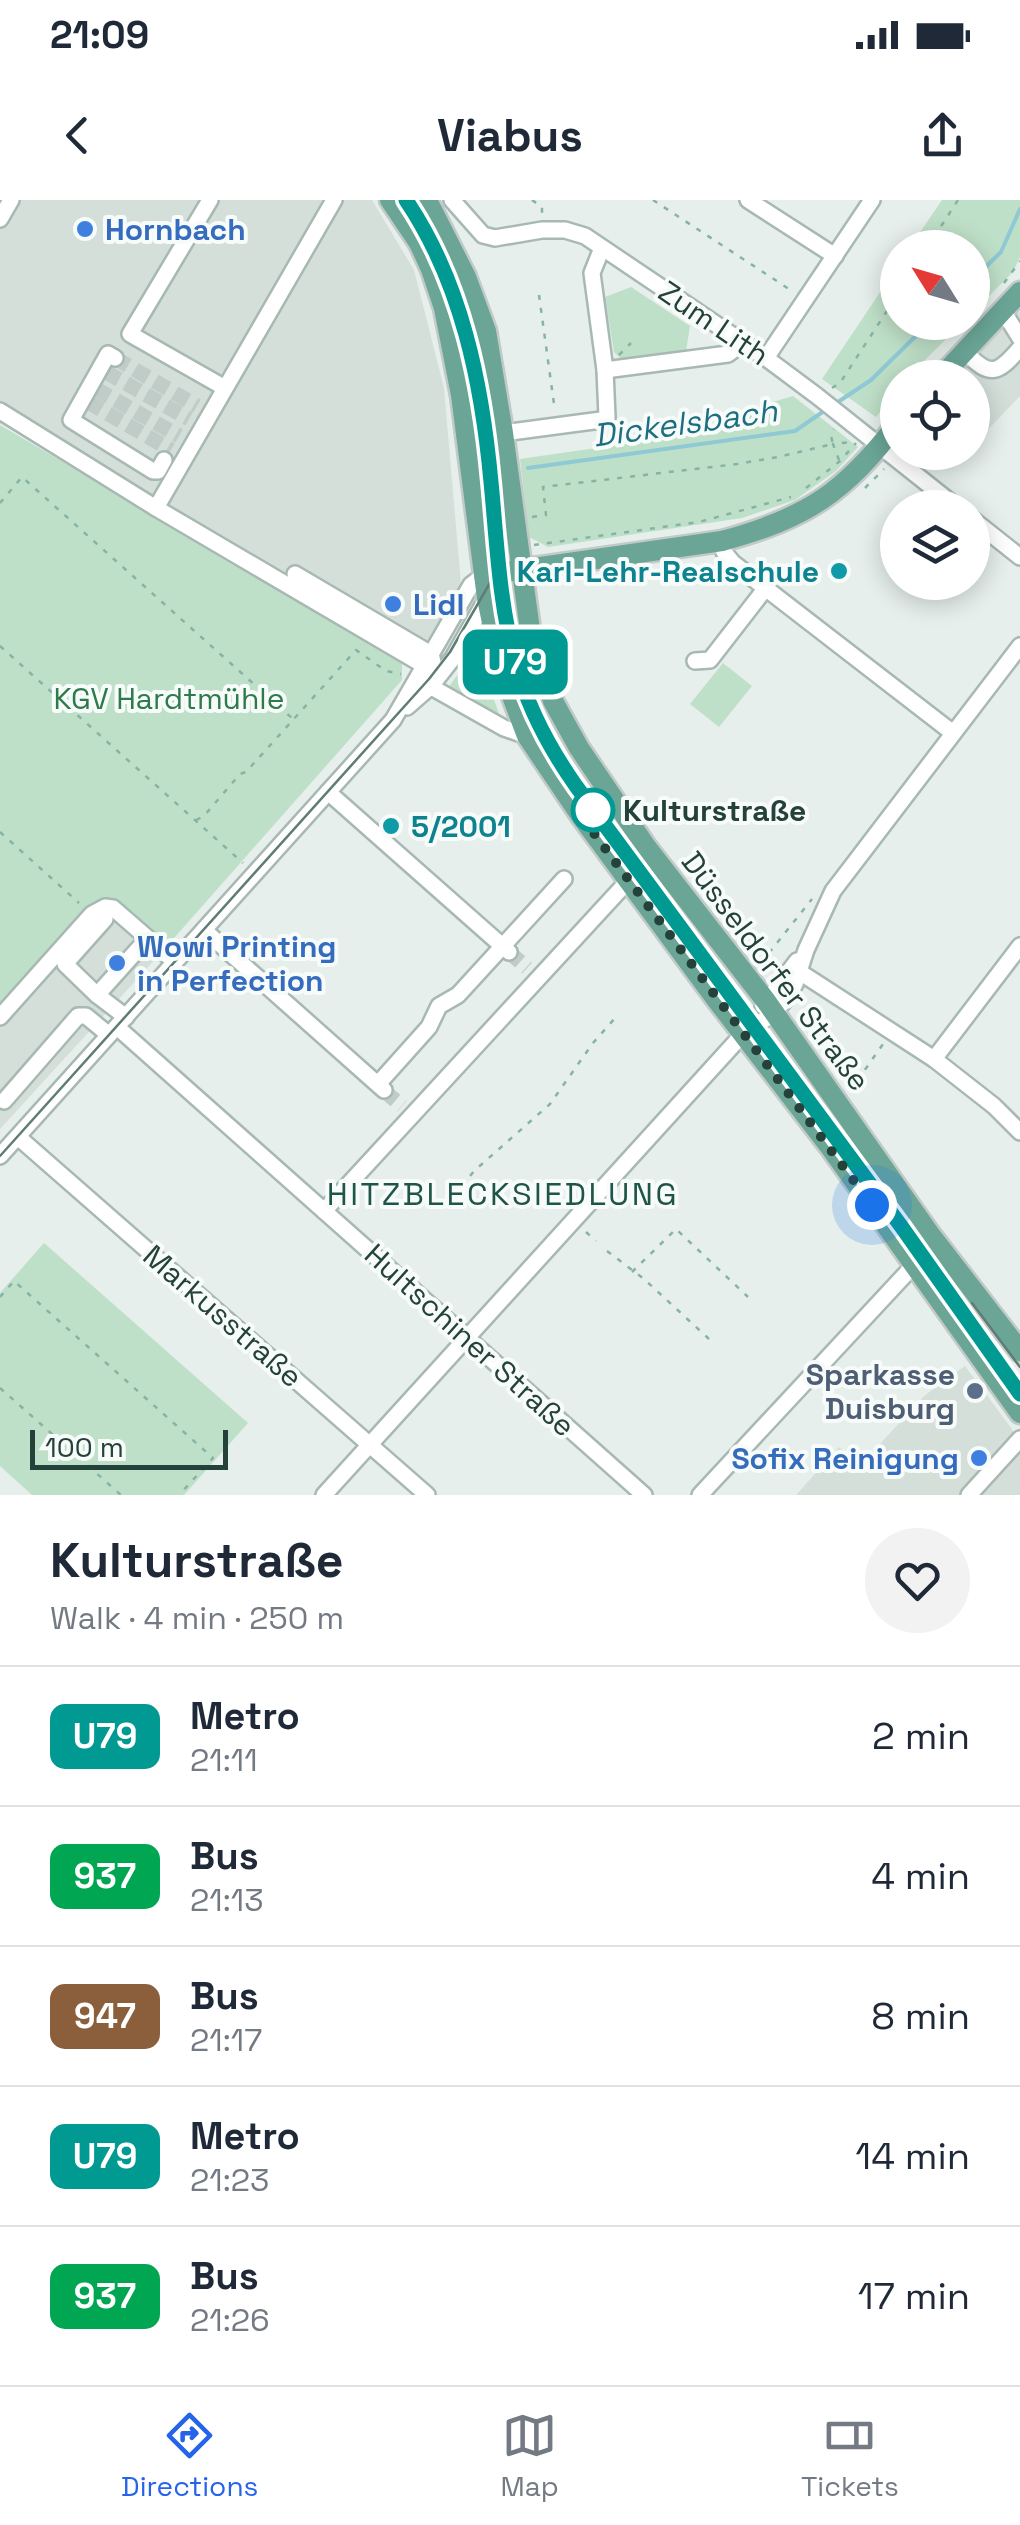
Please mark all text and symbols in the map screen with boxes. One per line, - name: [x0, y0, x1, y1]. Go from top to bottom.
- text: 21:09: [50, 11, 149, 59]
- text: Viabus: [437, 107, 583, 164]
- icon: back: [50, 108, 105, 163]
- icon: share: [915, 108, 970, 163]
- place label: Hornbach: [105, 210, 246, 249]
- marker: Hornbach: [74, 218, 96, 240]
- north arrow: [880, 230, 990, 340]
- map controls: [880, 230, 990, 600]
- street label: Zum Lith: [651, 272, 777, 374]
- button: locate: [880, 360, 990, 470]
- water label: Dickelsbach: [590, 390, 781, 456]
- button: layers: [880, 490, 990, 600]
- place label: Karl-Lehr-Realschule: [517, 552, 819, 591]
- marker: Karl-Lehr-Realschule: [828, 560, 850, 582]
- place label: Lidl: [413, 585, 464, 624]
- marker: Lidl: [382, 593, 404, 615]
- line badge: U79: [458, 630, 572, 694]
- text: U79: [483, 640, 547, 684]
- park label: KGV Hardtmühle: [54, 679, 284, 718]
- marker: Kulturstraße: [572, 789, 614, 831]
- place label: Kulturstraße: [623, 791, 806, 830]
- place label: 5/2001: [411, 807, 511, 846]
- marker: 5/2001: [380, 815, 402, 837]
- street label: Düsseldorfer Straße: [673, 843, 879, 1099]
- place label: Wowi Printing in Perfection: [137, 927, 337, 1000]
- marker: Wowi Printing in Perfection: [106, 952, 128, 974]
- district label: HITZBLECKSIEDLUNG: [327, 1174, 679, 1214]
- your location: [847, 1180, 897, 1230]
- street label: Hultschiner Straße: [356, 1235, 584, 1445]
- street label: Markusstraße: [135, 1236, 311, 1396]
- place label: Sparkasse Duisburg: [806, 1355, 955, 1428]
- marker: Sparkasse Duisburg: [964, 1380, 986, 1402]
- scale bar: [30, 1425, 228, 1470]
- text: 100 m: [45, 1429, 124, 1465]
- place label: Sofix Reinigung: [731, 1439, 959, 1478]
- marker: Sofix Reinigung: [968, 1447, 990, 1469]
- button: heart: [865, 1528, 970, 1633]
- text: Kulturstraße: [50, 1530, 343, 1591]
- text: Walk · 4 min · 250 m: [50, 1598, 344, 1638]
- text: Metro: [190, 1692, 300, 1740]
- text: 2 min: [872, 1712, 970, 1760]
- text: U79: [73, 1714, 137, 1758]
- text: 21:11: [190, 1740, 258, 1780]
- text: Bus: [190, 1832, 259, 1880]
- text: 4 min: [871, 1852, 970, 1900]
- text: 937: [74, 1854, 136, 1898]
- text: 21:13: [190, 1880, 263, 1920]
- text: Bus: [190, 1972, 259, 2020]
- text: 8 min: [871, 1992, 970, 2040]
- text: 947: [74, 1994, 136, 2038]
- text: 21:17: [190, 2020, 262, 2060]
- text: Metro: [190, 2112, 300, 2160]
- text: 14 min: [855, 2132, 970, 2180]
- text: U79: [73, 2134, 137, 2178]
- text: 21:23: [190, 2160, 269, 2200]
- text: Bus: [190, 2252, 259, 2300]
- text: 17 min: [858, 2272, 970, 2320]
- text: 937: [74, 2274, 136, 2318]
- text: 21:26: [190, 2300, 270, 2340]
- tab: Directions: [121, 2408, 258, 2504]
- tab: Map: [501, 2408, 559, 2504]
- tab: Tickets: [801, 2408, 899, 2504]

